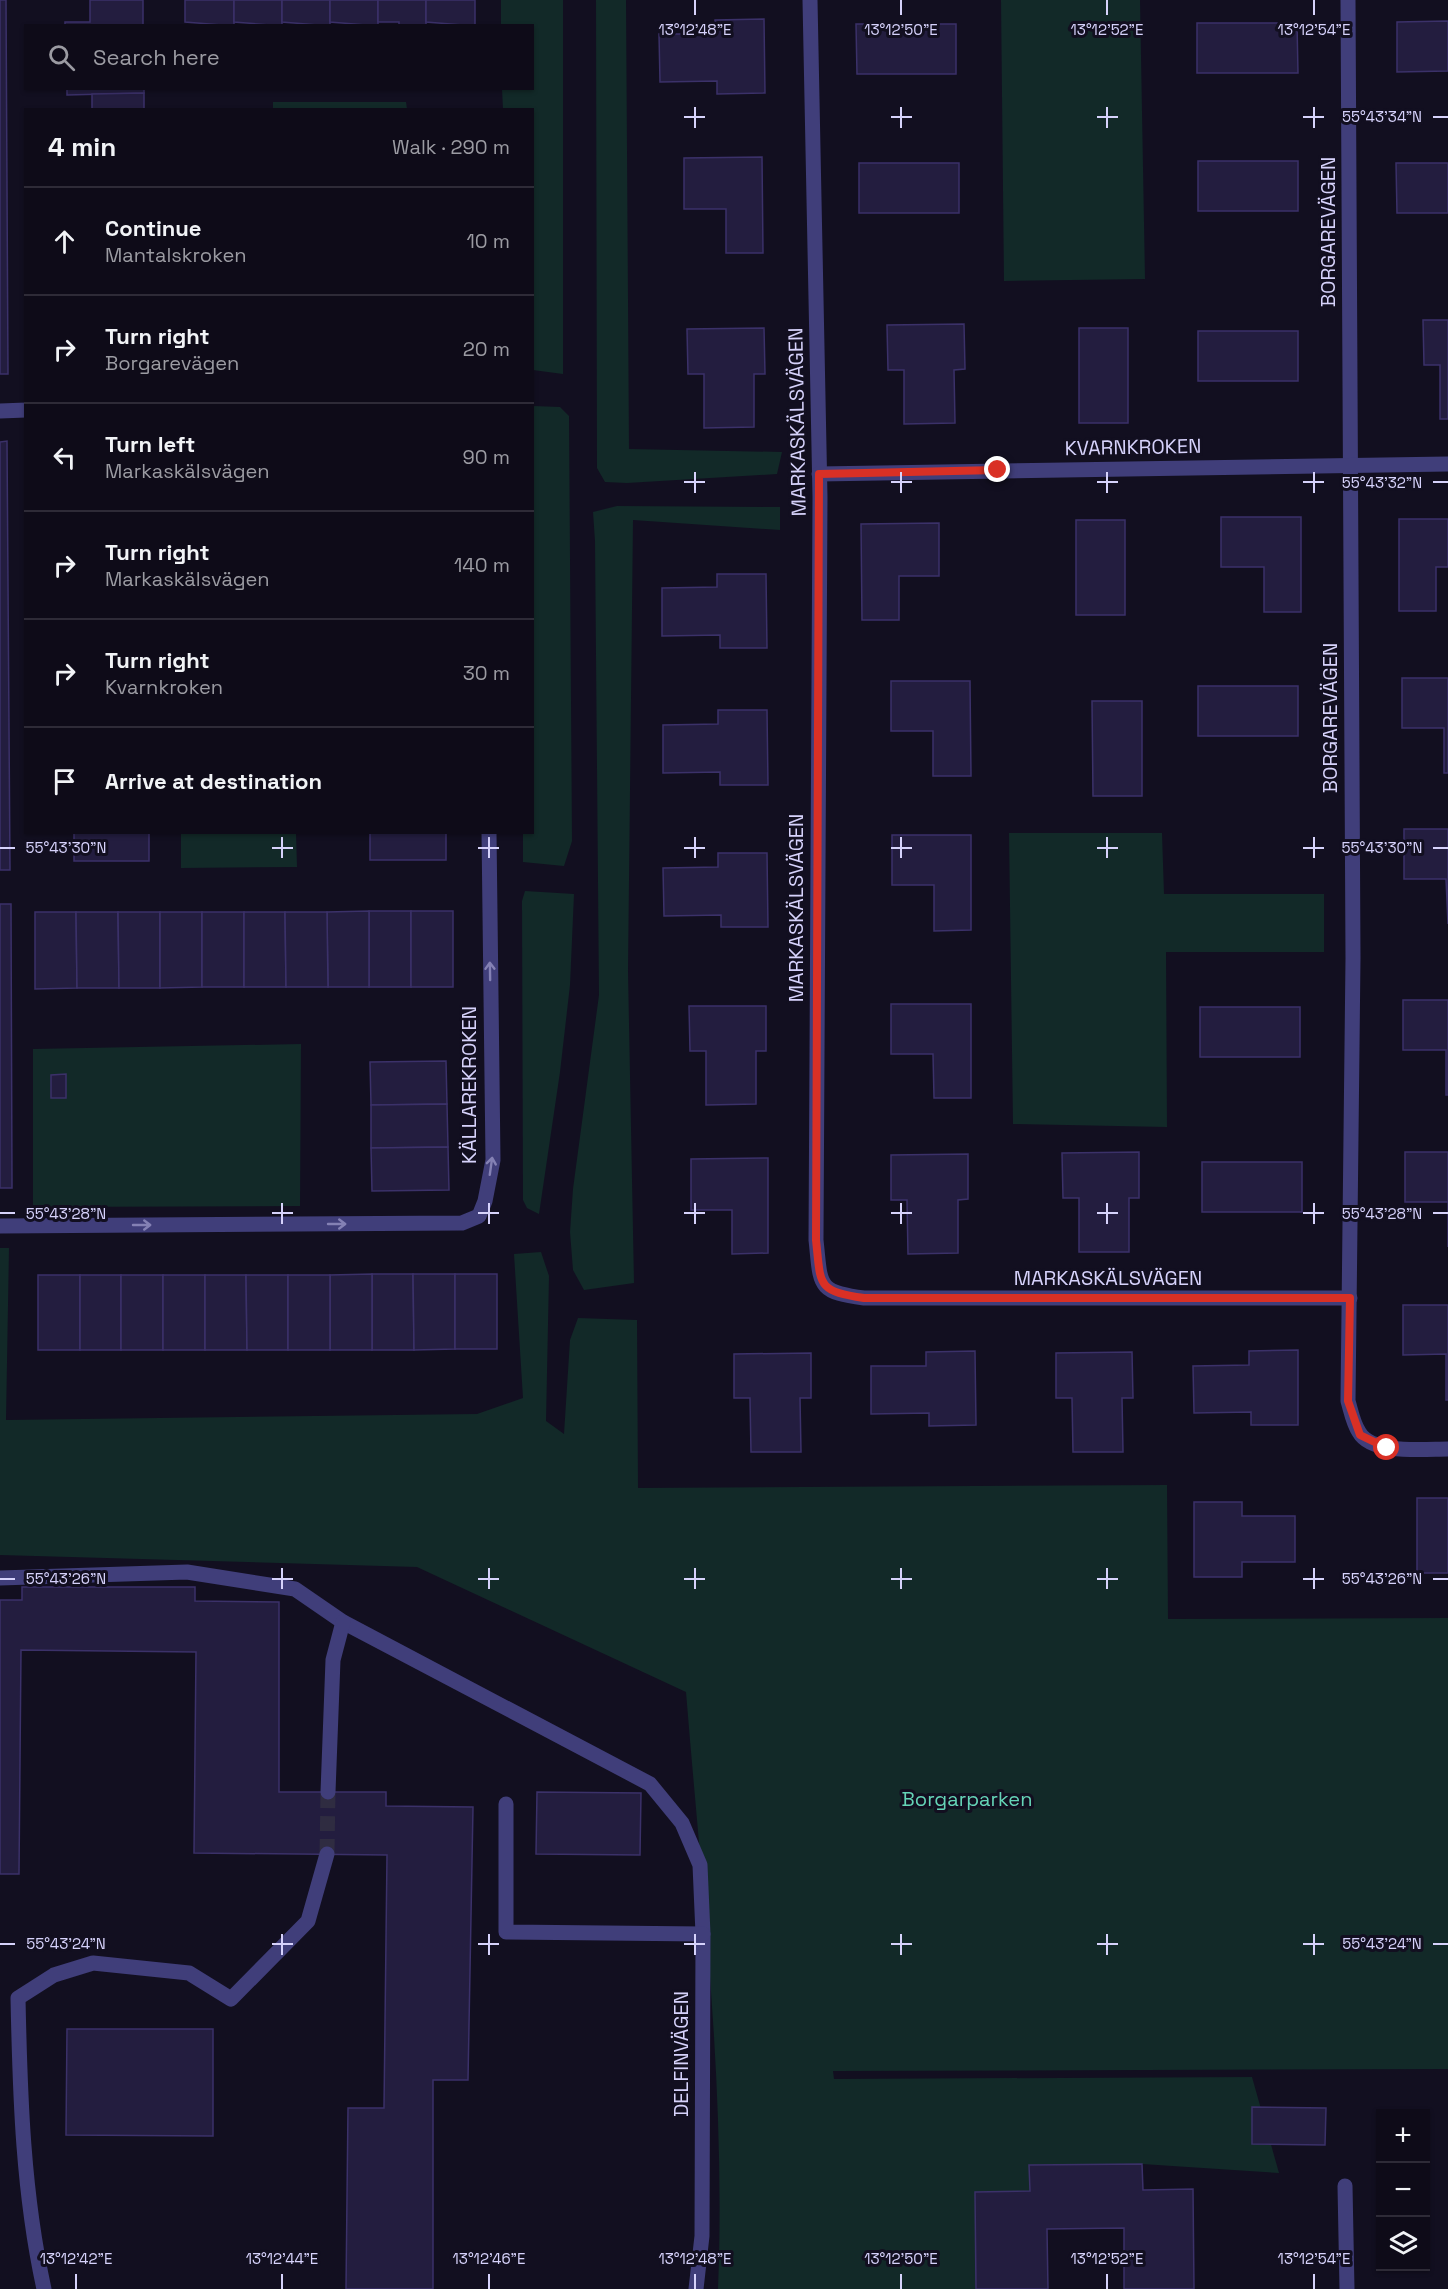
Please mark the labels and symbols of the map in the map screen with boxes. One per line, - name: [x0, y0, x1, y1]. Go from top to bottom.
- text: 13°12'48"E: [658, 20, 732, 39]
- text: 13°12'50"E: [864, 20, 938, 39]
- text: 13°12'52"E: [1071, 20, 1143, 39]
- text: 13°12'54"E: [1278, 20, 1350, 39]
- text: 55°43'34"N: [1342, 107, 1422, 126]
- street label: BORGAREVÄGEN: [1315, 157, 1341, 307]
- street label: MARKASKÄLSVÄGEN: [782, 327, 812, 517]
- street label: KVARNKROKEN: [1064, 433, 1202, 461]
- route end: [984, 456, 1010, 482]
- text: 55°43'32"N: [1342, 473, 1422, 492]
- street label: BORGAREVÄGEN: [1317, 643, 1343, 793]
- street label: MARKASKÄLSVÄGEN: [783, 814, 809, 1002]
- text: 55°43'30"N: [26, 838, 106, 857]
- text: 55°43'30"N: [1342, 838, 1422, 857]
- one-way arrow: [484, 962, 496, 982]
- street label: KÄLLAREKROKEN: [456, 1006, 482, 1164]
- one-way arrow: [486, 1157, 497, 1176]
- text: 55°43'28"N: [26, 1204, 106, 1223]
- text: 55°43'28"N: [1342, 1204, 1422, 1223]
- one-way arrow: [327, 1218, 347, 1230]
- one-way arrow: [132, 1219, 152, 1231]
- street label: MARKASKÄLSVÄGEN: [1014, 1265, 1202, 1291]
- route start: [1373, 1434, 1399, 1460]
- text: 55°43'26"N: [26, 1569, 106, 1588]
- text: 55°43'26"N: [1342, 1569, 1422, 1588]
- park label: Borgarparken: [902, 1786, 1032, 1812]
- text: 55°43'24"N: [26, 1934, 106, 1953]
- text: 55°43'24"N: [1342, 1934, 1422, 1953]
- street label: DELFINVÄGEN: [668, 1991, 694, 2117]
- text: 13°12'42"E: [40, 2249, 112, 2268]
- text: 13°12'44"E: [246, 2249, 318, 2268]
- text: 13°12'46"E: [453, 2249, 525, 2268]
- text: 13°12'48"E: [658, 2249, 732, 2268]
- text: 13°12'50"E: [864, 2249, 938, 2268]
- text: 13°12'52"E: [1071, 2249, 1143, 2268]
- text: 13°12'54"E: [1278, 2249, 1350, 2268]

